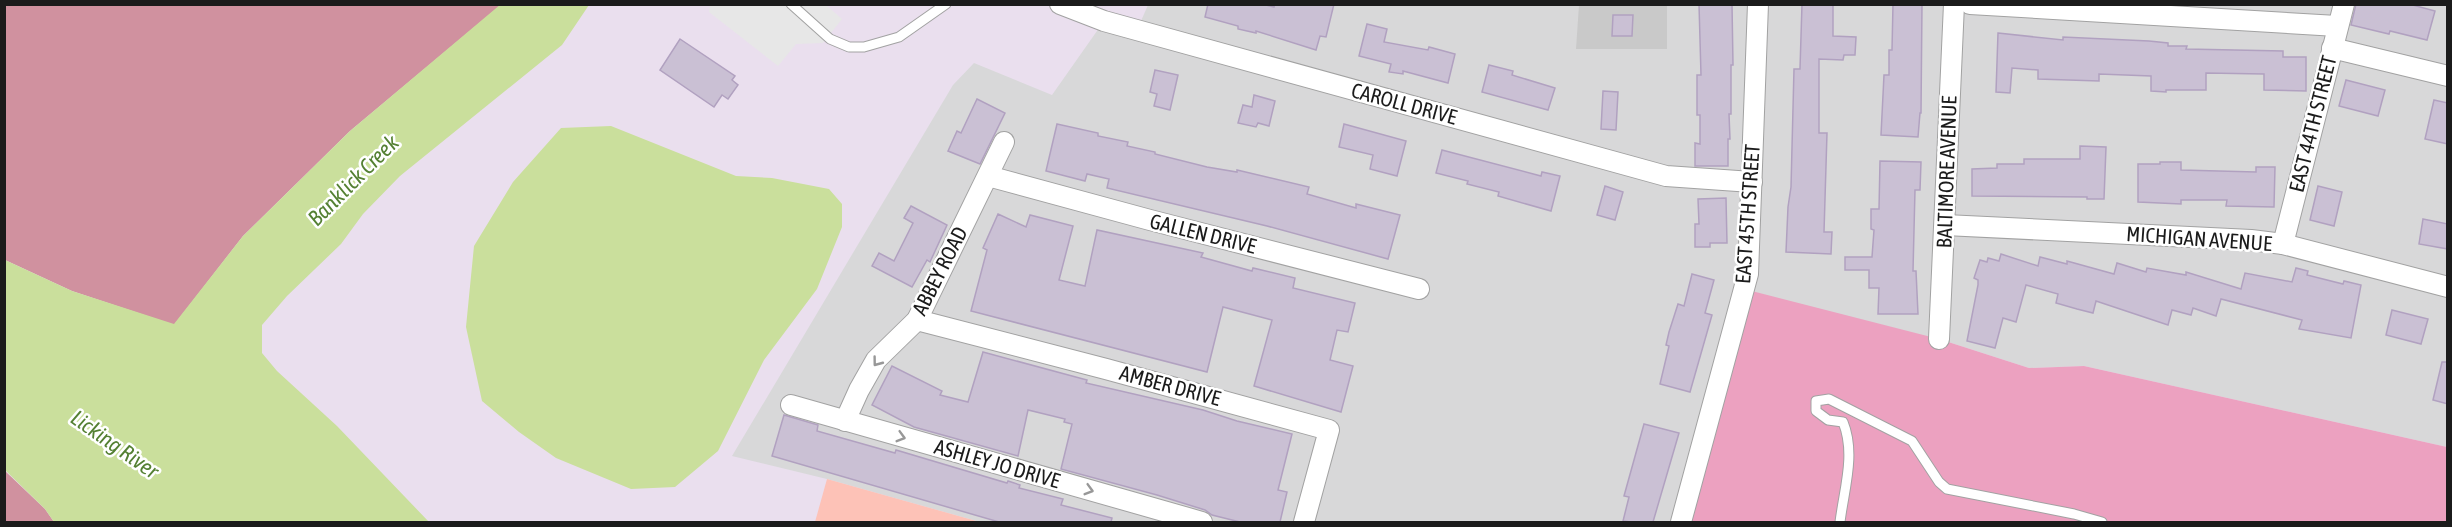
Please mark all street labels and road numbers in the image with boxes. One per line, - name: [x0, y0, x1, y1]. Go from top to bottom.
- street label: EAST 44TH STREET: [2283, 53, 2341, 195]
- street label: CAROLL DRIVE: [1349, 77, 1460, 129]
- street label: BALTIMORE AVENUE: [1931, 95, 1961, 249]
- street label: EAST 45TH STREET: [1730, 143, 1764, 285]
- street label: GALLEN DRIVE: [1148, 208, 1259, 258]
- street label: MICHIGAN AVENUE: [2125, 221, 2273, 255]
- street label: ABBEY ROAD: [907, 222, 972, 319]
- street label: AMBER DRIVE: [1117, 360, 1223, 410]
- street label: ASHLEY JO DRIVE: [932, 434, 1063, 492]

